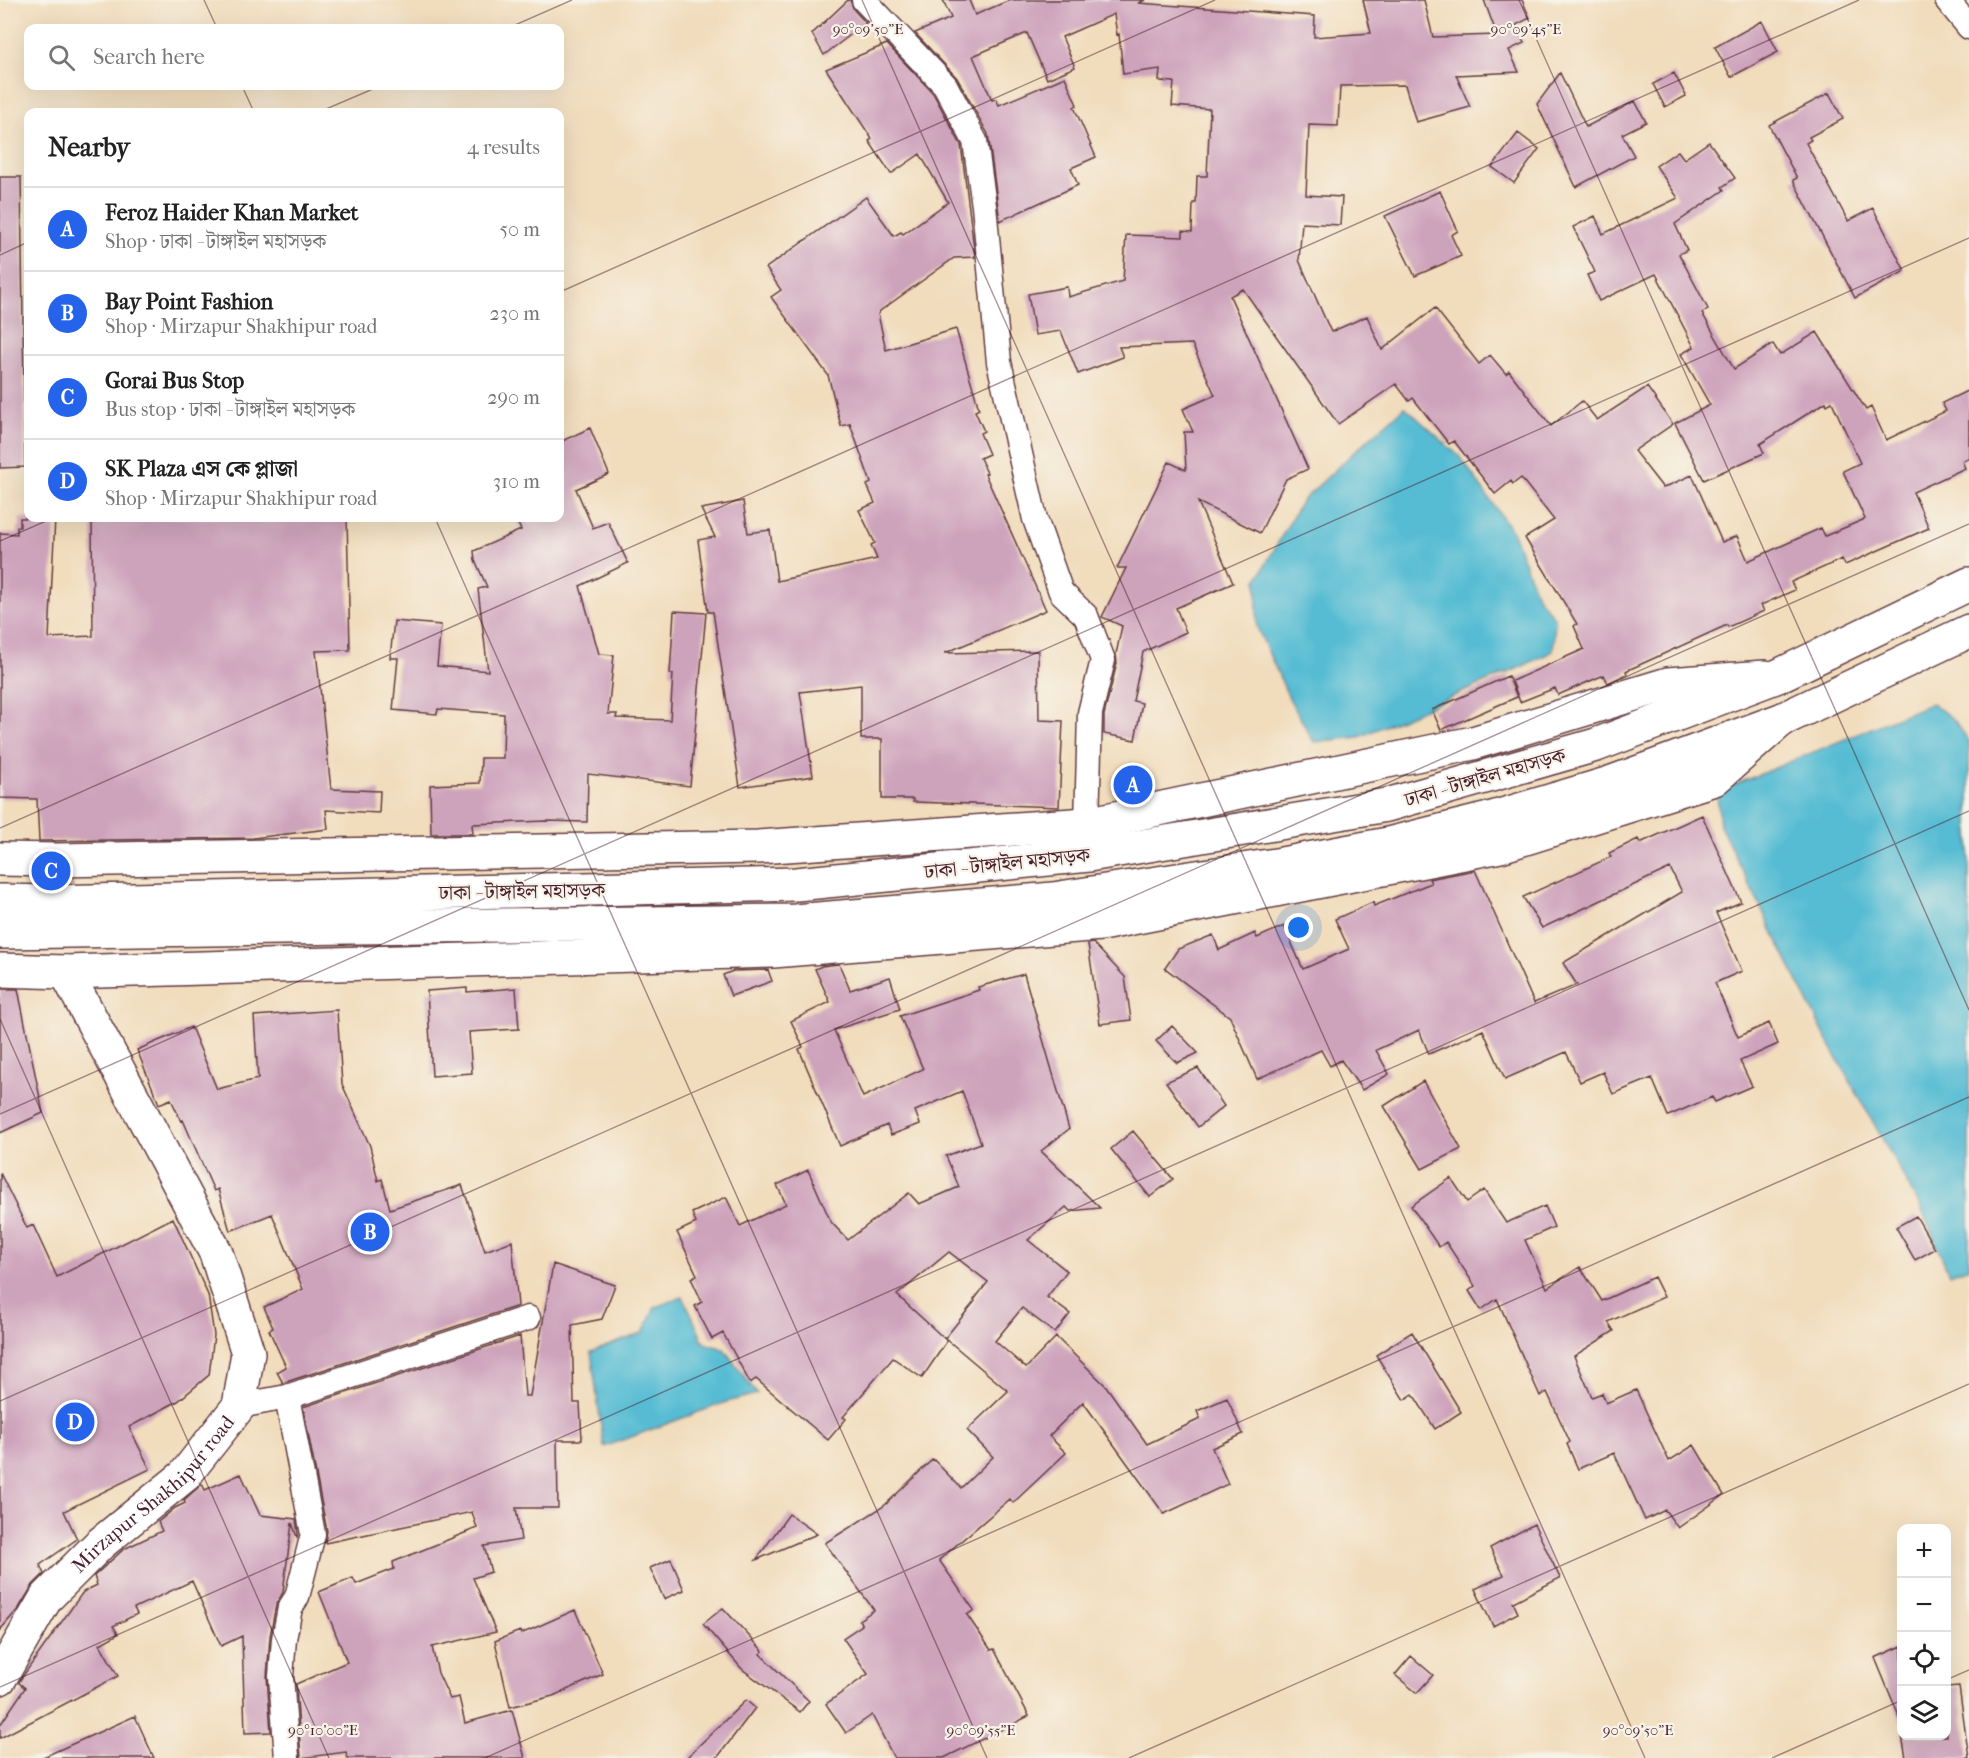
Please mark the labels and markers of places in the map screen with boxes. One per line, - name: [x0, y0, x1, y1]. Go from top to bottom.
- pin: A: [1114, 762, 1152, 808]
- pin: C: [32, 848, 70, 894]
- pin: B: [350, 1210, 389, 1254]
- pin: D: [56, 1400, 94, 1444]

